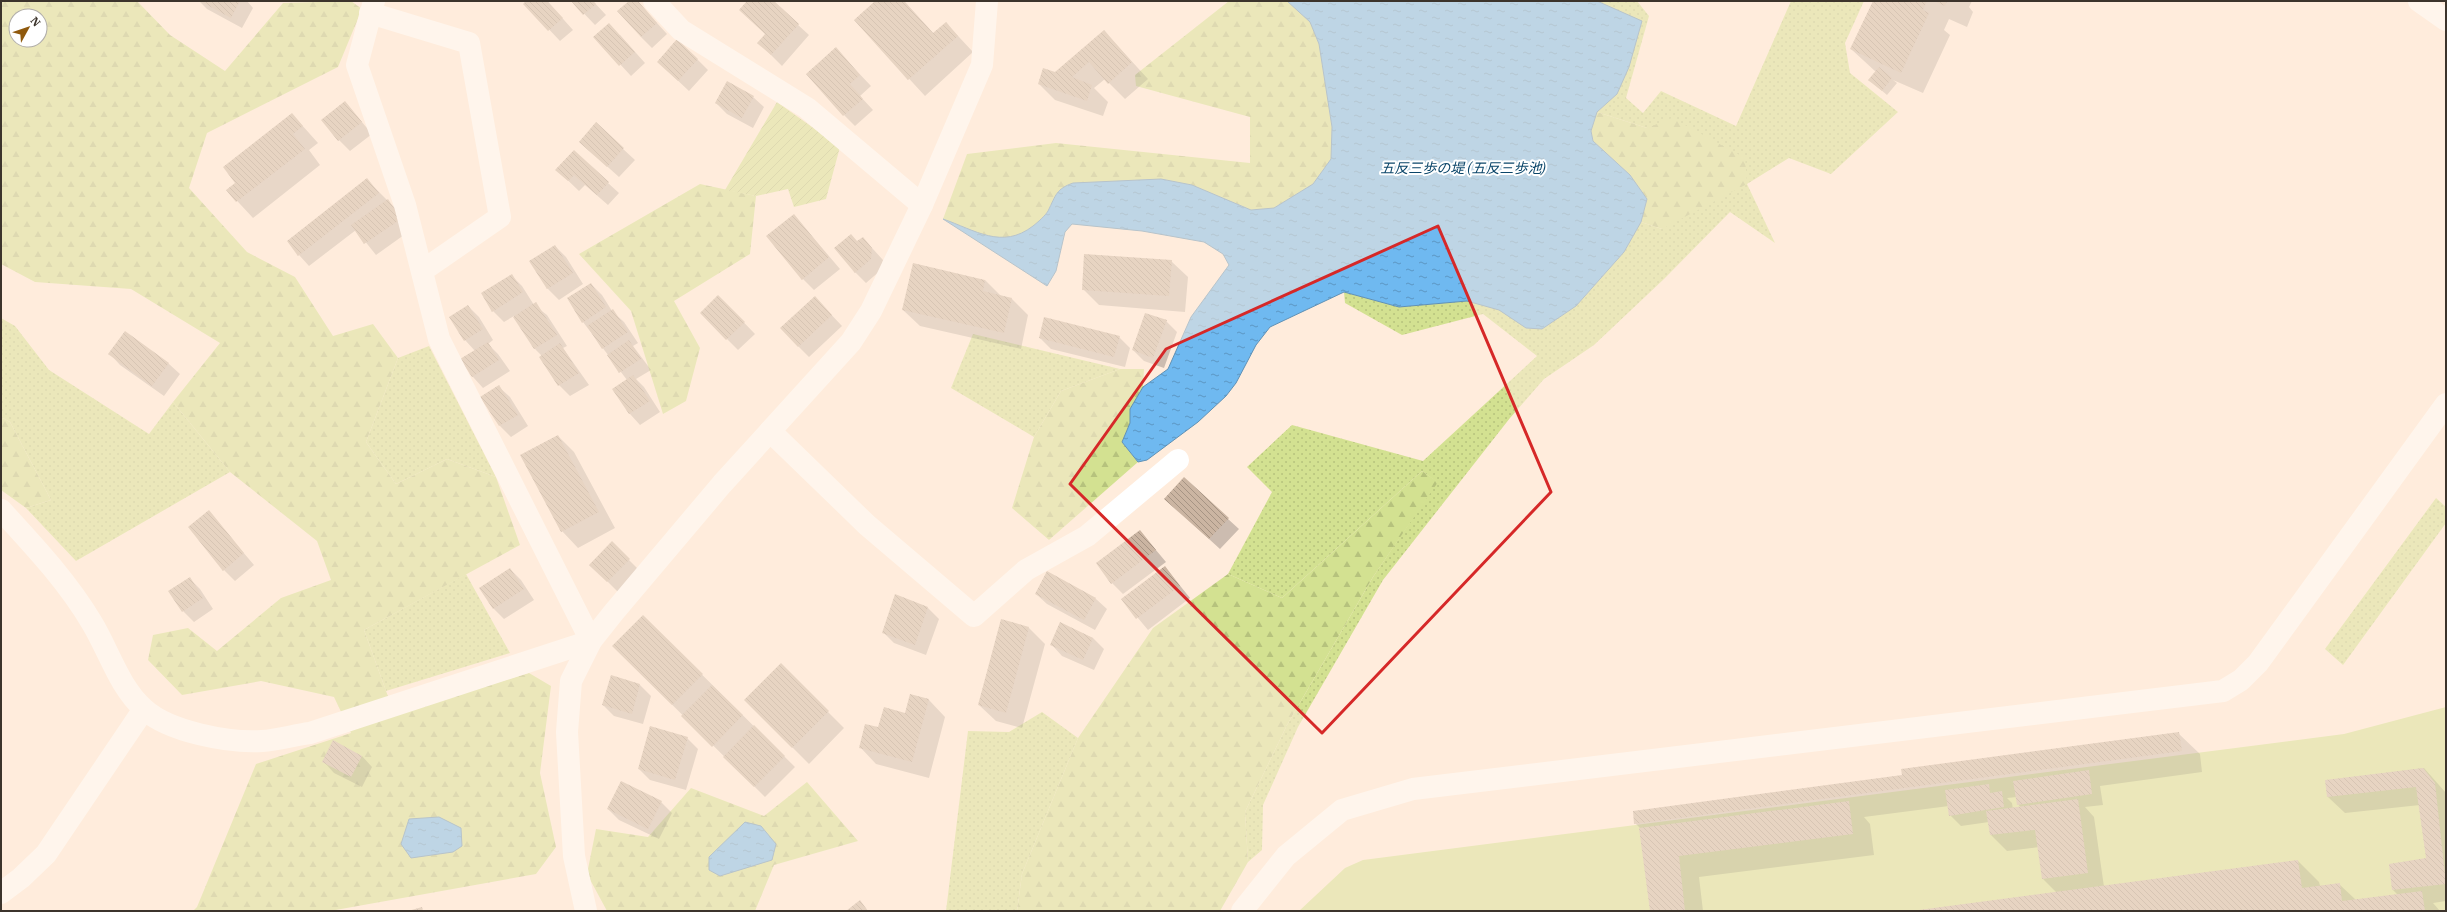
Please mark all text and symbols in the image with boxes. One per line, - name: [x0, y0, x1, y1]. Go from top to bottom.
- north arrow: [8, 8, 48, 48]
- text: N: [28, 14, 44, 30]
- water label: 五反三歩の堤 (五反三歩池): [1380, 159, 1546, 177]

